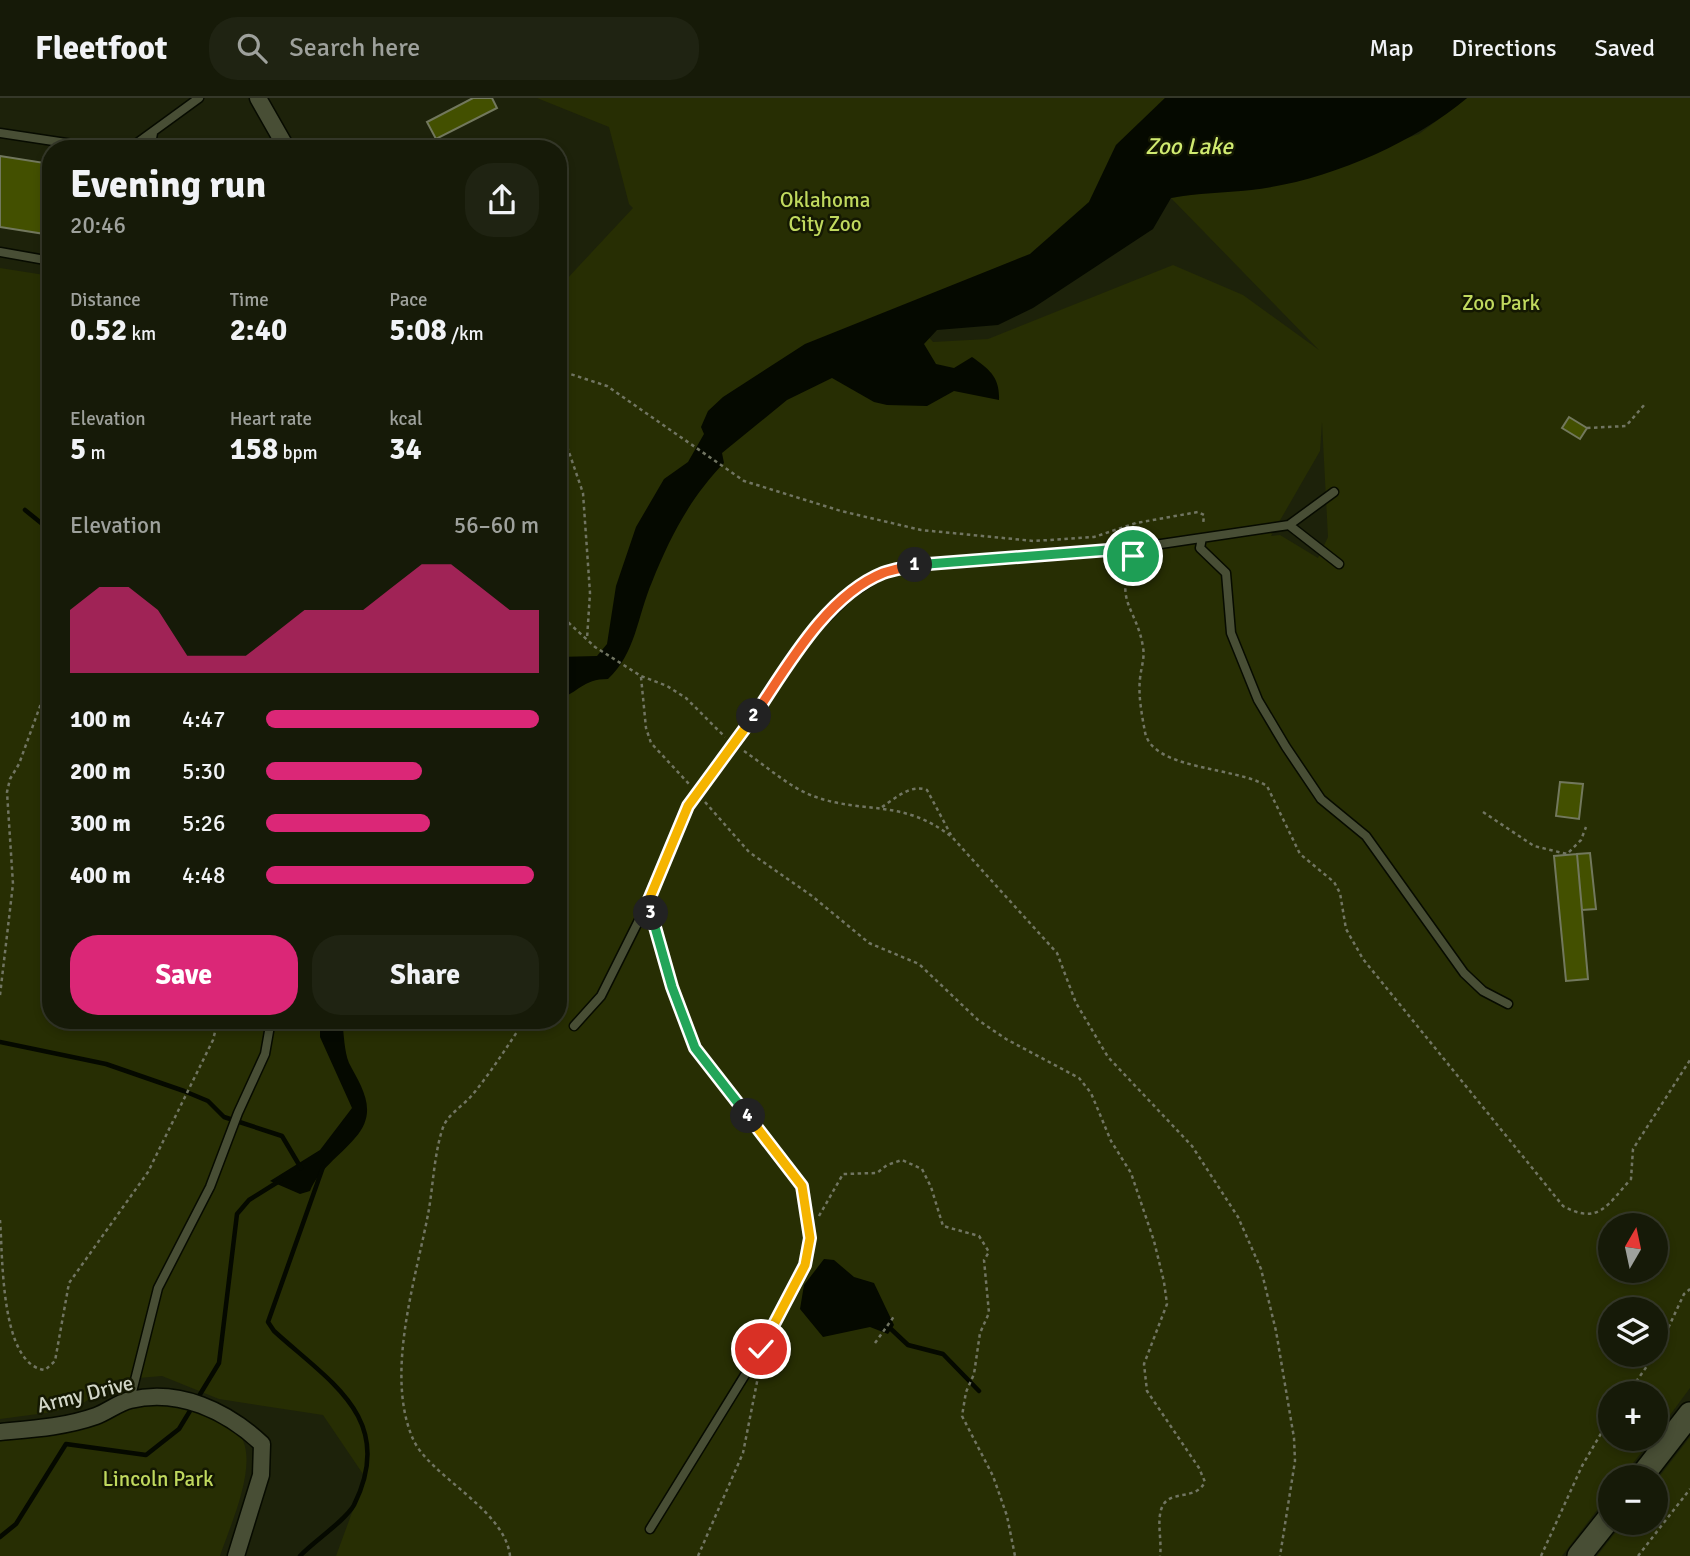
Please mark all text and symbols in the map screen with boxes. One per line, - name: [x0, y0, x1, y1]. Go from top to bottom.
- search box: [209, 17, 699, 80]
- text: Fleetfoot: [35, 28, 167, 69]
- icon: search: [233, 29, 271, 67]
- text: Search here: [289, 32, 420, 64]
- text: Map: [1369, 33, 1414, 63]
- text: Directions: [1452, 33, 1557, 63]
- text: Saved: [1595, 33, 1655, 63]
- water label: Zoo Lake: [1145, 132, 1234, 161]
- text: Evening run: [70, 161, 266, 208]
- button: share: [465, 163, 539, 237]
- park label: Oklahoma City Zoo: [780, 187, 870, 237]
- text: 20:46: [70, 211, 126, 240]
- text: Distance: [70, 288, 141, 312]
- text: Time: [230, 288, 269, 312]
- text: Pace: [389, 288, 428, 312]
- park label: Zoo Park: [1462, 290, 1540, 316]
- text: 0.52: [70, 312, 127, 349]
- text: 2:40: [230, 312, 287, 349]
- text: 5:08: [389, 312, 447, 349]
- text: km: [127, 322, 156, 346]
- text: /km: [447, 322, 484, 346]
- text: Elevation: [70, 407, 146, 431]
- text: Heart rate: [230, 407, 312, 431]
- text: kcal: [389, 407, 423, 431]
- text: 5: [70, 431, 86, 468]
- text: 158: [230, 431, 278, 468]
- text: 34: [389, 431, 422, 468]
- text: m: [86, 441, 106, 465]
- text: bpm: [278, 441, 318, 465]
- text: Elevation: [70, 511, 162, 540]
- text: 56–60 m: [454, 511, 539, 540]
- pin: [1103, 526, 1163, 586]
- icon: arrive: [1114, 537, 1152, 575]
- pin: 1: [898, 547, 932, 582]
- text: 1: [909, 552, 920, 576]
- pin: 2: [736, 698, 772, 734]
- text: 2: [748, 703, 759, 727]
- text: 100 m: [70, 705, 131, 734]
- text: 4:47: [182, 705, 225, 734]
- text: 200 m: [70, 757, 131, 786]
- text: 5:30: [182, 757, 225, 786]
- text: 300 m: [70, 809, 131, 838]
- text: 5:26: [182, 809, 225, 838]
- text: 400 m: [70, 861, 131, 890]
- text: 4:48: [182, 861, 225, 890]
- pin: 3: [634, 896, 668, 930]
- text: 3: [645, 900, 656, 924]
- button: Save: [70, 935, 298, 1015]
- button: Share: [312, 935, 539, 1015]
- pin: 4: [730, 1098, 766, 1134]
- text: 4: [742, 1103, 753, 1127]
- north arrow: [1598, 1213, 1668, 1283]
- map controls: [1598, 1213, 1668, 1535]
- button: layers: [1598, 1297, 1668, 1367]
- pin: [731, 1319, 791, 1379]
- icon: check: [742, 1330, 780, 1368]
- street label: Army Drive: [34, 1369, 136, 1419]
- button: +: [1598, 1381, 1668, 1451]
- button: −: [1598, 1465, 1668, 1535]
- park label: Lincoln Park: [102, 1466, 214, 1492]

